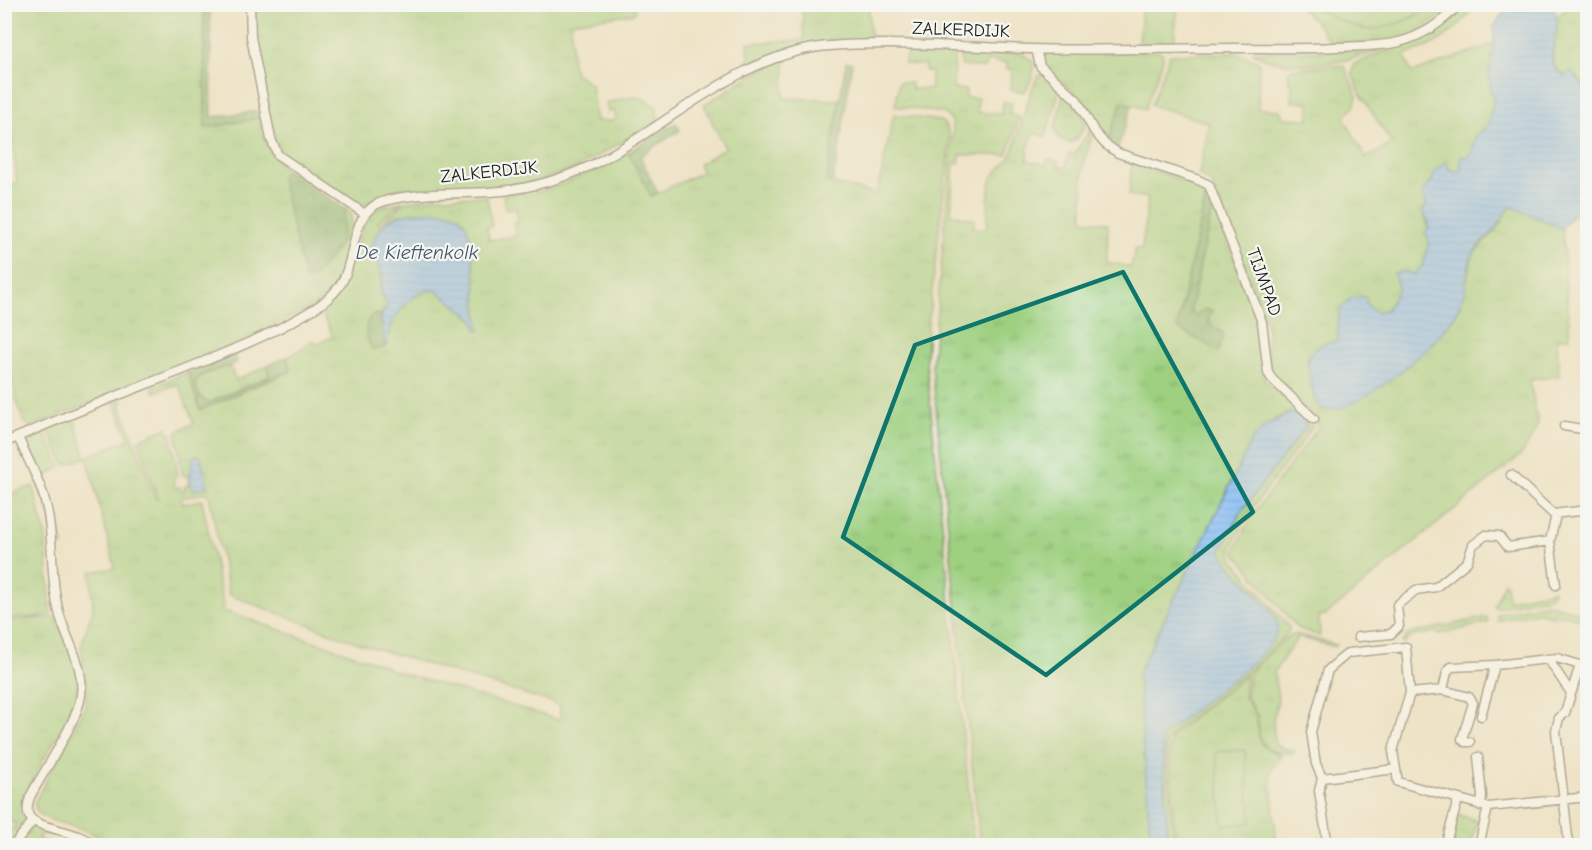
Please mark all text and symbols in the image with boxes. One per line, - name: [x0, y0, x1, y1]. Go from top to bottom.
- street label: ZALKERDIJK: [912, 18, 1010, 42]
- street label: ZALKERDIJK: [439, 156, 539, 188]
- water label: De Kieftenkolk: [356, 241, 479, 264]
- street label: TIJMPAD: [1242, 245, 1286, 319]

